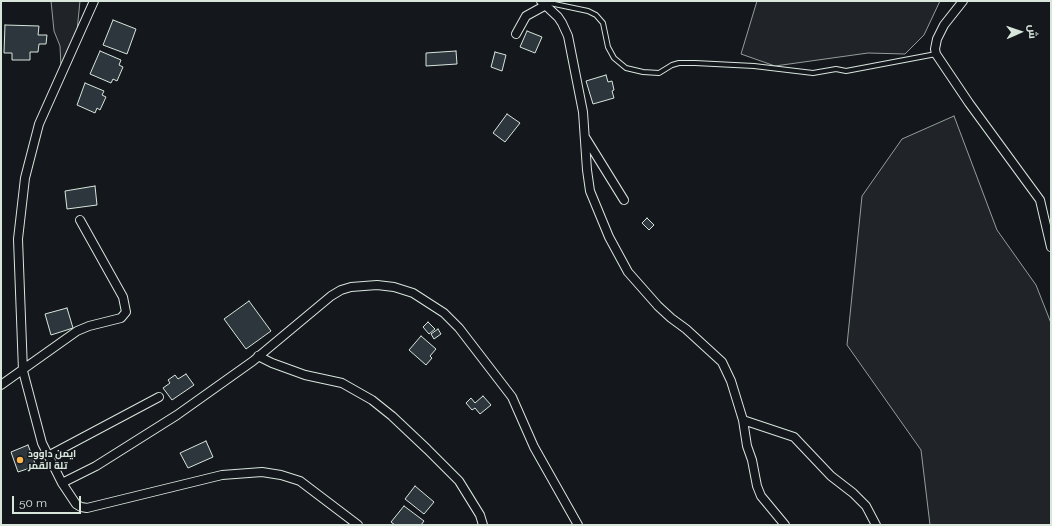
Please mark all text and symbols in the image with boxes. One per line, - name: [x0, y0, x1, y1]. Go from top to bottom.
- north arrow: [1000, 12, 1040, 52]
- text: ش: [1026, 24, 1039, 39]
- place label: ايمن داوود تلة القمر: [28, 448, 76, 472]
- marker: ايمن داوود تلة القمر: [15, 455, 25, 465]
- scale bar: [14, 488, 83, 514]
- text: 50 m: [19, 496, 47, 510]

